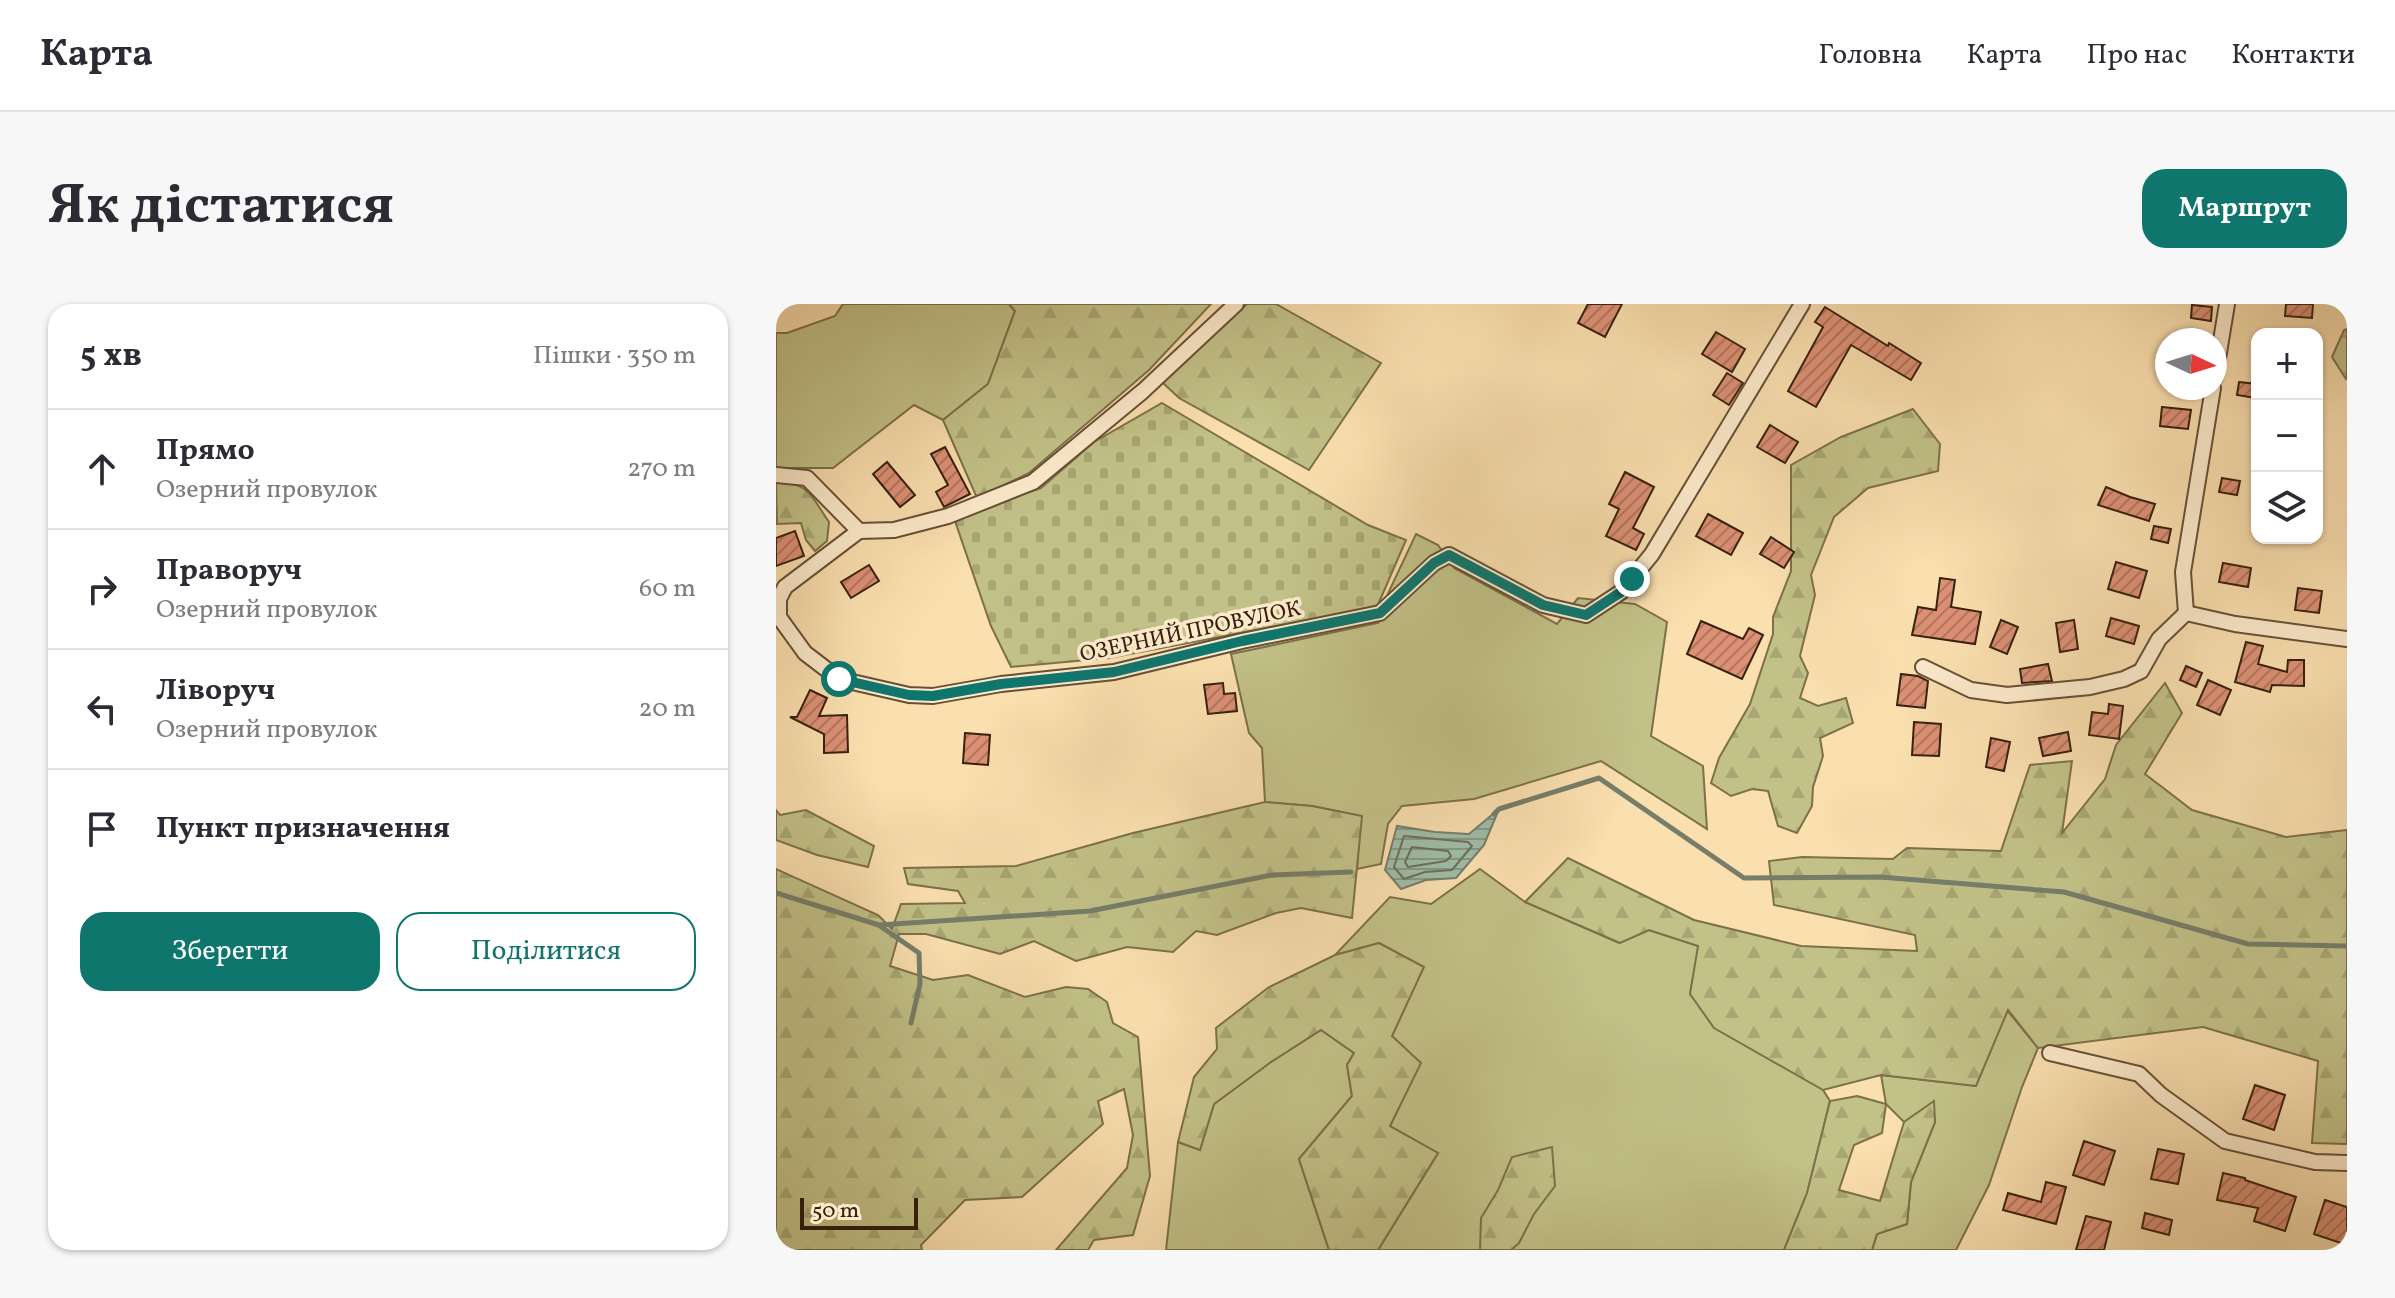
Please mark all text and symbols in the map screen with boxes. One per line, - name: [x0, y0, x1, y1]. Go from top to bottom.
- text: Карта: [40, 29, 153, 82]
- text: Головна: [1819, 36, 1923, 75]
- text: Карта: [1967, 36, 2043, 75]
- text: Про нас: [2087, 36, 2187, 75]
- text: Контакти: [2231, 36, 2355, 75]
- text: Як дістатися: [48, 169, 394, 247]
- button: Маршрут: [2142, 169, 2347, 248]
- north arrow: [2155, 328, 2227, 400]
- map controls: [2251, 328, 2323, 544]
- button: +: [2251, 328, 2323, 400]
- text: 5 хв: [80, 333, 142, 380]
- text: Пішки · 350 m: [533, 338, 696, 374]
- button: −: [2251, 400, 2323, 472]
- text: Прямо: [156, 430, 255, 472]
- icon: ahead: [80, 447, 124, 491]
- text: 270 m: [627, 451, 696, 487]
- text: Озерний провулок: [156, 472, 377, 508]
- button: layers: [2251, 472, 2323, 544]
- text: Праворуч: [156, 550, 302, 592]
- route end: [1614, 561, 1650, 597]
- icon: right: [80, 567, 124, 611]
- text: 60 m: [639, 571, 696, 607]
- text: Озерний провулок: [156, 592, 377, 628]
- street label: ОЗЕРНИЙ ПРОВУЛОК: [1077, 594, 1304, 671]
- route start: [821, 661, 857, 697]
- text: Ліворуч: [156, 670, 275, 712]
- icon: left: [80, 687, 124, 731]
- text: 20 m: [638, 691, 696, 727]
- text: Озерний провулок: [156, 712, 377, 748]
- icon: arrive: [80, 807, 124, 851]
- text: Пункт призначення: [156, 808, 450, 850]
- button: Зберегти: [80, 912, 380, 991]
- button: Поділитися: [396, 912, 696, 991]
- scale bar: [800, 1194, 918, 1230]
- text: 50 m: [812, 1196, 859, 1227]

